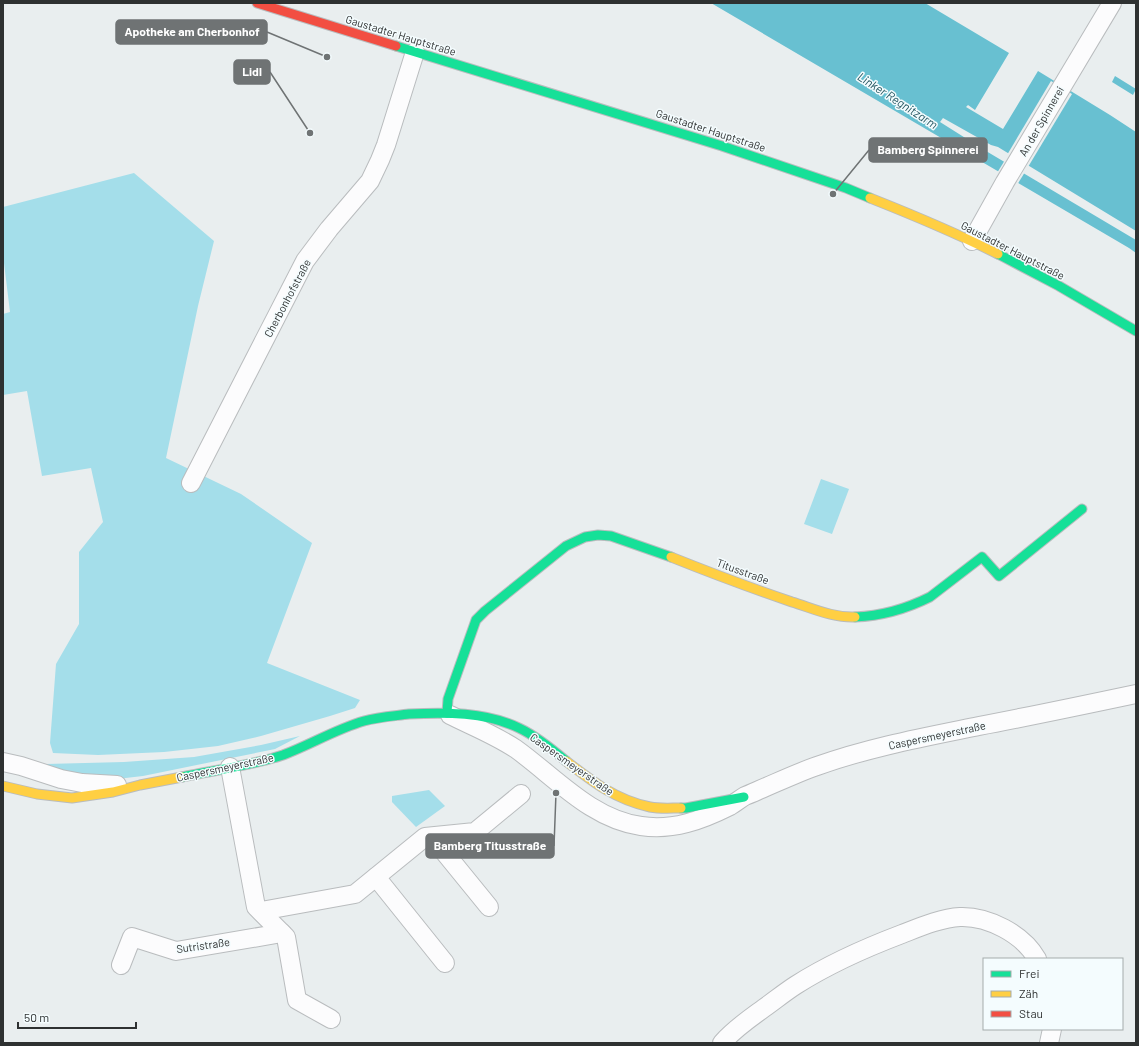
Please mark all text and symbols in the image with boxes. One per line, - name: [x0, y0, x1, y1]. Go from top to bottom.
- street label: Gaustadter Hauptstraße: [344, 12, 458, 58]
- callout: Apotheke am Cherbonhof: [116, 20, 267, 44]
- text: Apotheke am Cherbonhof: [124, 24, 260, 38]
- callout: Lidl: [234, 60, 270, 84]
- text: Lidl: [242, 64, 262, 78]
- water label: Linker Regnitzarm: [855, 69, 941, 131]
- street label: An der Spinnerei: [1016, 84, 1066, 158]
- street label: Gaustadter Hauptstraße: [654, 106, 768, 154]
- callout: Bamberg Spinnerei: [869, 138, 987, 162]
- text: Bamberg Spinnerei: [877, 142, 979, 156]
- street label: Gaustadter Hauptstraße: [959, 218, 1067, 282]
- street label: Cherbonhofstraße: [261, 257, 313, 339]
- street label: Titusstraße: [715, 556, 771, 587]
- street label: Caspersmeyerstraße: [887, 718, 987, 752]
- street label: Caspersmeyerstraße: [528, 730, 616, 798]
- street label: Caspersmeyerstraße: [175, 750, 275, 784]
- callout: Bamberg Titusstraße: [426, 834, 554, 858]
- text: Bamberg Titusstraße: [434, 838, 547, 852]
- street label: Sutristraße: [175, 935, 231, 955]
- legend: [983, 958, 1123, 1030]
- text: Frei: [1019, 966, 1039, 980]
- text: Zäh: [1019, 986, 1038, 1000]
- scale bar: [18, 1004, 136, 1030]
- text: Stau: [1019, 1006, 1043, 1020]
- text: 50 m: [24, 1010, 49, 1024]

